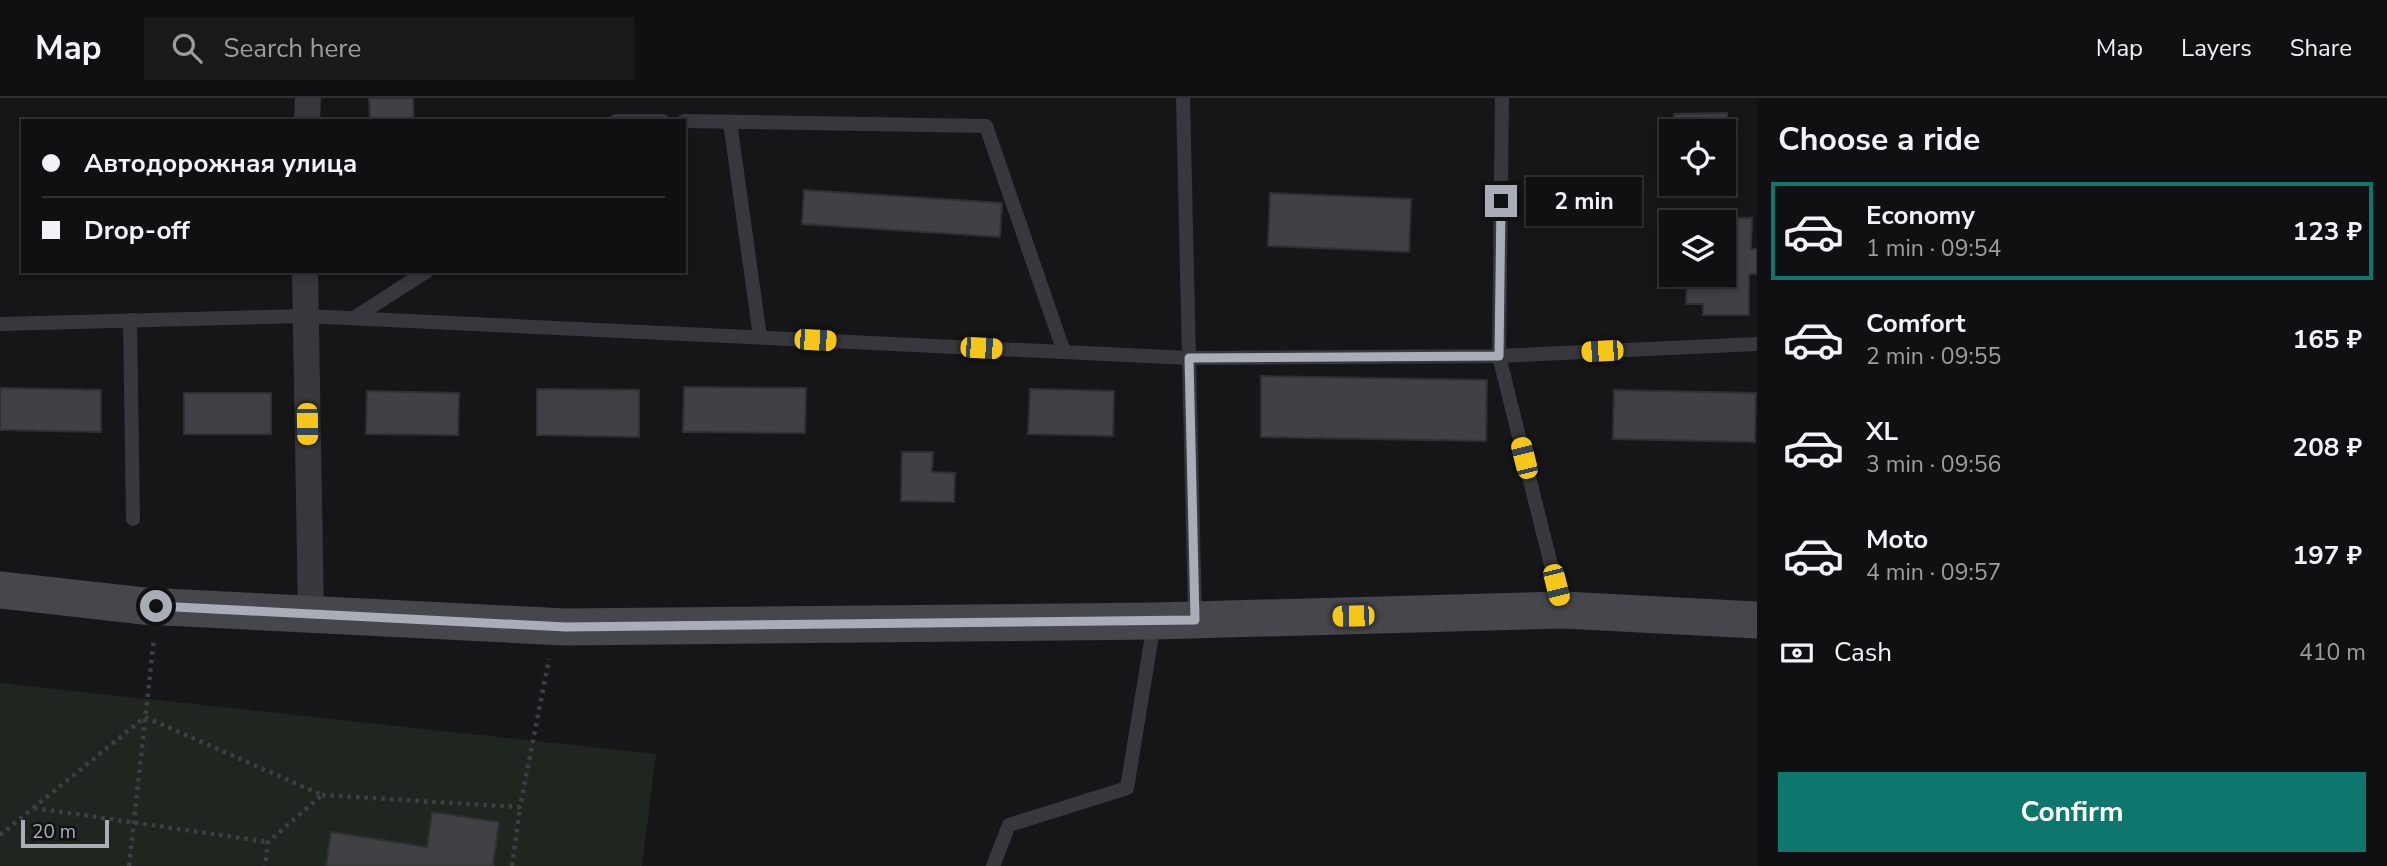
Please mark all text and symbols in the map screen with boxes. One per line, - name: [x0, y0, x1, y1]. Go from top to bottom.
- search box: [144, 17, 634, 80]
- text: Map: [35, 26, 102, 71]
- icon: search: [168, 29, 206, 67]
- text: Search here: [224, 31, 361, 66]
- text: Map: [2096, 32, 2143, 64]
- text: Layers: [2181, 32, 2252, 64]
- text: Share: [2290, 32, 2352, 64]
- text: Choose a ride: [1778, 118, 1980, 161]
- map controls: [1659, 119, 1736, 287]
- button: locate: [1659, 119, 1736, 196]
- text: Автодорожная улица: [84, 146, 357, 181]
- callout: 2 min: [1526, 176, 1641, 226]
- route end: [1485, 185, 1517, 217]
- text: 2 min: [1554, 186, 1614, 217]
- text: Economy: [1866, 198, 1975, 233]
- icon: car: [1782, 200, 1845, 263]
- button: layers: [1659, 210, 1736, 287]
- text: Drop-off: [84, 213, 190, 248]
- text: 123 ₽: [2293, 214, 2362, 249]
- text: 1 min · 09:54: [1866, 233, 2001, 264]
- text: Comfort: [1866, 306, 1966, 341]
- icon: car: [1782, 308, 1845, 371]
- text: 165 ₽: [2293, 322, 2362, 357]
- car: [794, 328, 837, 352]
- car: [960, 336, 1003, 360]
- car: [1581, 339, 1624, 363]
- text: 2 min · 09:55: [1866, 341, 2001, 372]
- car: [297, 403, 318, 445]
- text: XL: [1866, 414, 1898, 449]
- icon: car: [1782, 416, 1845, 479]
- text: 208 ₽: [2293, 430, 2362, 465]
- car: [1509, 435, 1540, 481]
- text: 3 min · 09:56: [1866, 449, 2001, 480]
- text: Moto: [1866, 522, 1928, 557]
- icon: car: [1782, 524, 1845, 587]
- text: 197 ₽: [2293, 538, 2362, 573]
- text: 4 min · 09:57: [1866, 557, 2001, 588]
- car: [1541, 562, 1572, 608]
- route start: [140, 590, 172, 622]
- car: [1332, 605, 1375, 627]
- icon: cash: [1778, 634, 1816, 672]
- text: Cash: [1834, 635, 1892, 670]
- text: 410 m: [2299, 637, 2366, 668]
- button: Confirm: [1778, 772, 2366, 852]
- scale bar: [21, 817, 108, 849]
- text: 20 m: [32, 819, 76, 845]

